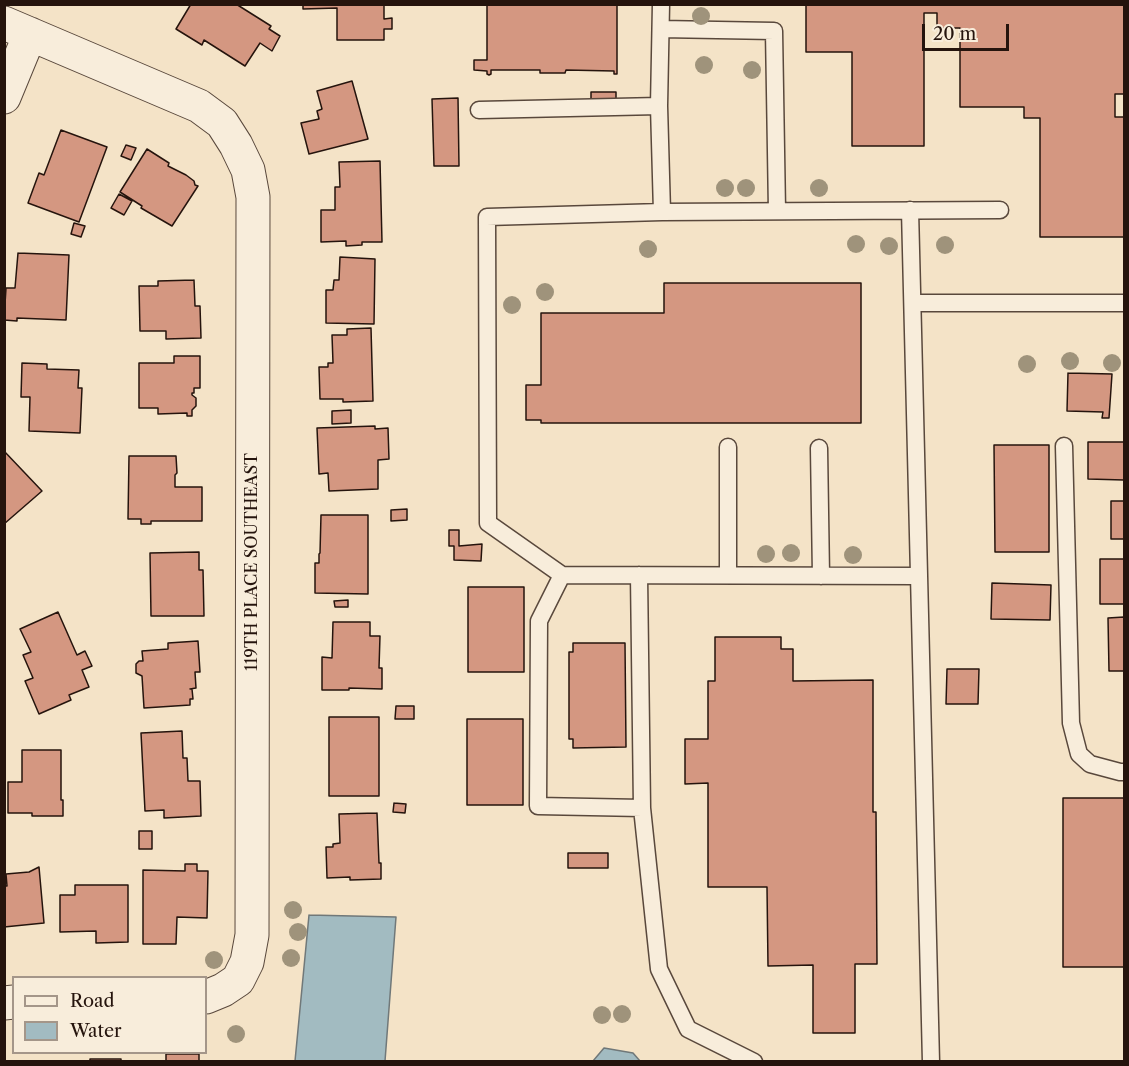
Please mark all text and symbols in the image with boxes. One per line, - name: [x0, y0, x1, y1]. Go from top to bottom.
- scale bar: [925, 12, 1012, 50]
- text: 20 m: [933, 23, 976, 45]
- street label: 119TH PLACE SOUTHEAST: [242, 453, 262, 671]
- legend: [12, 976, 207, 1054]
- text: Road: [70, 990, 115, 1012]
- text: Water: [70, 1020, 122, 1042]

